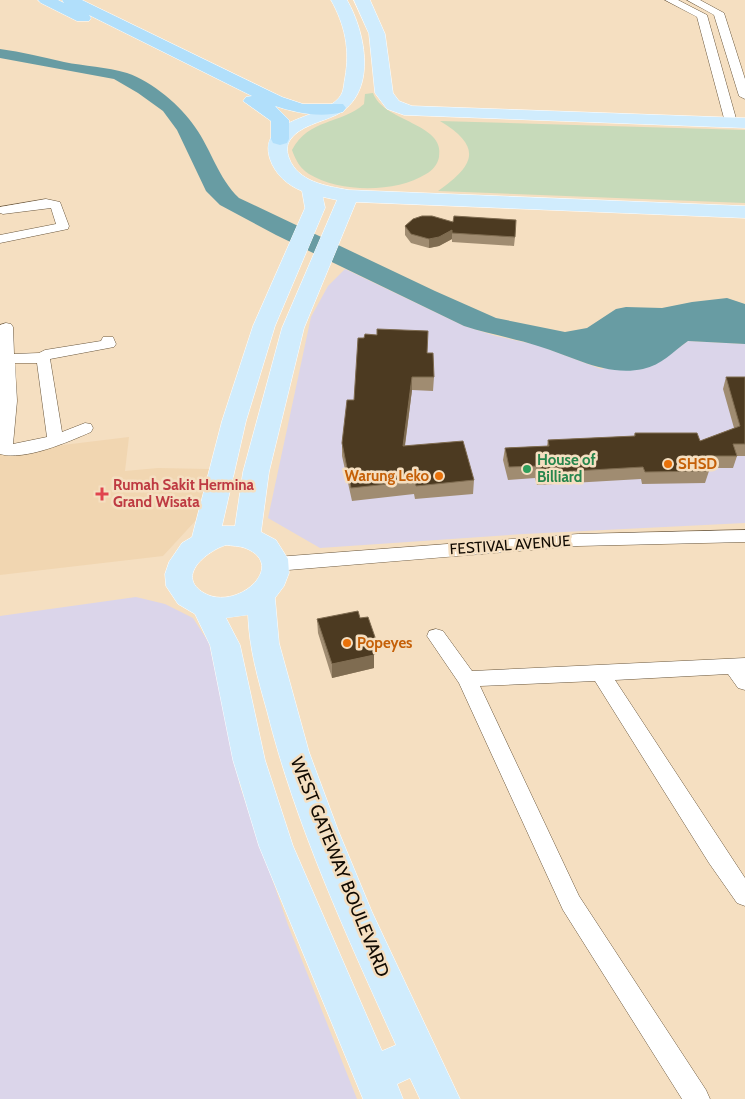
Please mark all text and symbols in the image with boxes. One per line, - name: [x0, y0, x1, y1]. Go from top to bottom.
- place label: House of Billiard: [537, 451, 596, 486]
- place label: SHSD: [678, 455, 717, 473]
- marker: SHSD: [662, 458, 674, 470]
- marker: House of Billiard: [521, 463, 533, 475]
- place label: Warung Leko: [345, 467, 429, 485]
- marker: Warung Leko: [433, 470, 445, 482]
- place label: Rumah Sakit Hermina Grand Wisata: [113, 476, 255, 511]
- marker: Rumah Sakit Hermina Grand Wisata: [95, 487, 109, 501]
- street label: FESTIVAL AVENUE: [449, 532, 571, 558]
- place label: Popeyes: [357, 634, 412, 652]
- marker: Popeyes: [341, 637, 353, 649]
- street label: WEST GATEWAY BOULEVARD: [286, 754, 394, 980]

